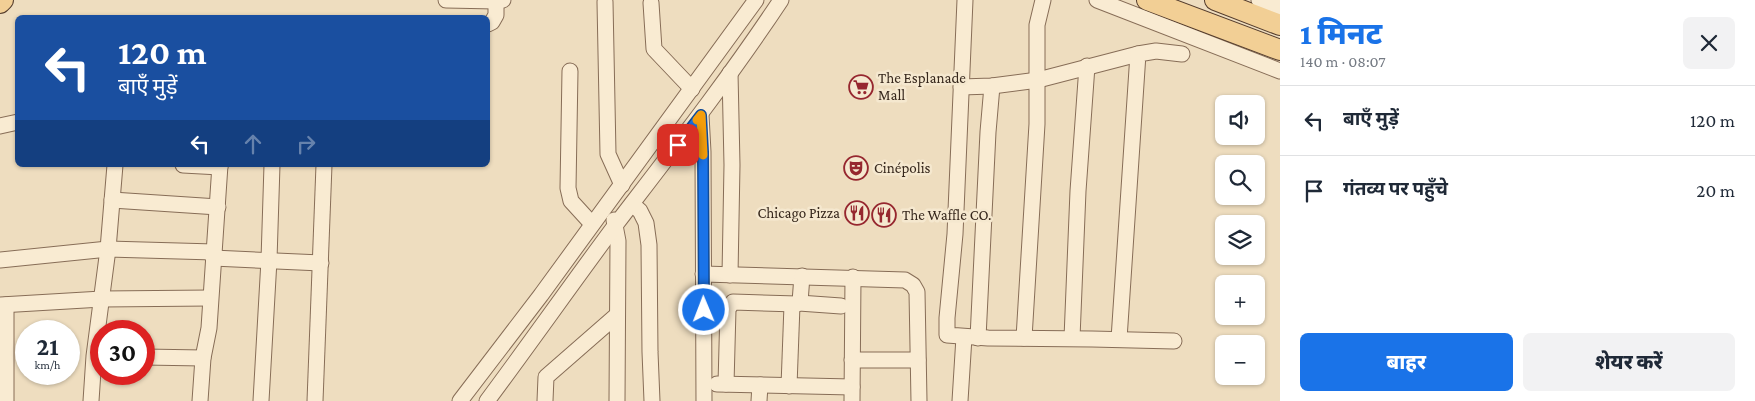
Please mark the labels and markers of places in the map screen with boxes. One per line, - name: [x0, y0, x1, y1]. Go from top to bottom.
- place label: The Esplanade Mall: [878, 70, 966, 103]
- supermarket icon: The Esplanade Mall: [848, 74, 874, 100]
- pin: [657, 124, 699, 166]
- theatre icon: Cinépolis: [843, 155, 869, 181]
- place label: Cinépolis: [874, 160, 931, 177]
- restaurant icon: Chicago Pizza: [844, 200, 870, 226]
- restaurant icon: The Waffle CO.: [871, 202, 897, 228]
- place label: Chicago Pizza: [757, 205, 840, 222]
- place label: The Waffle CO.: [902, 207, 992, 223]

